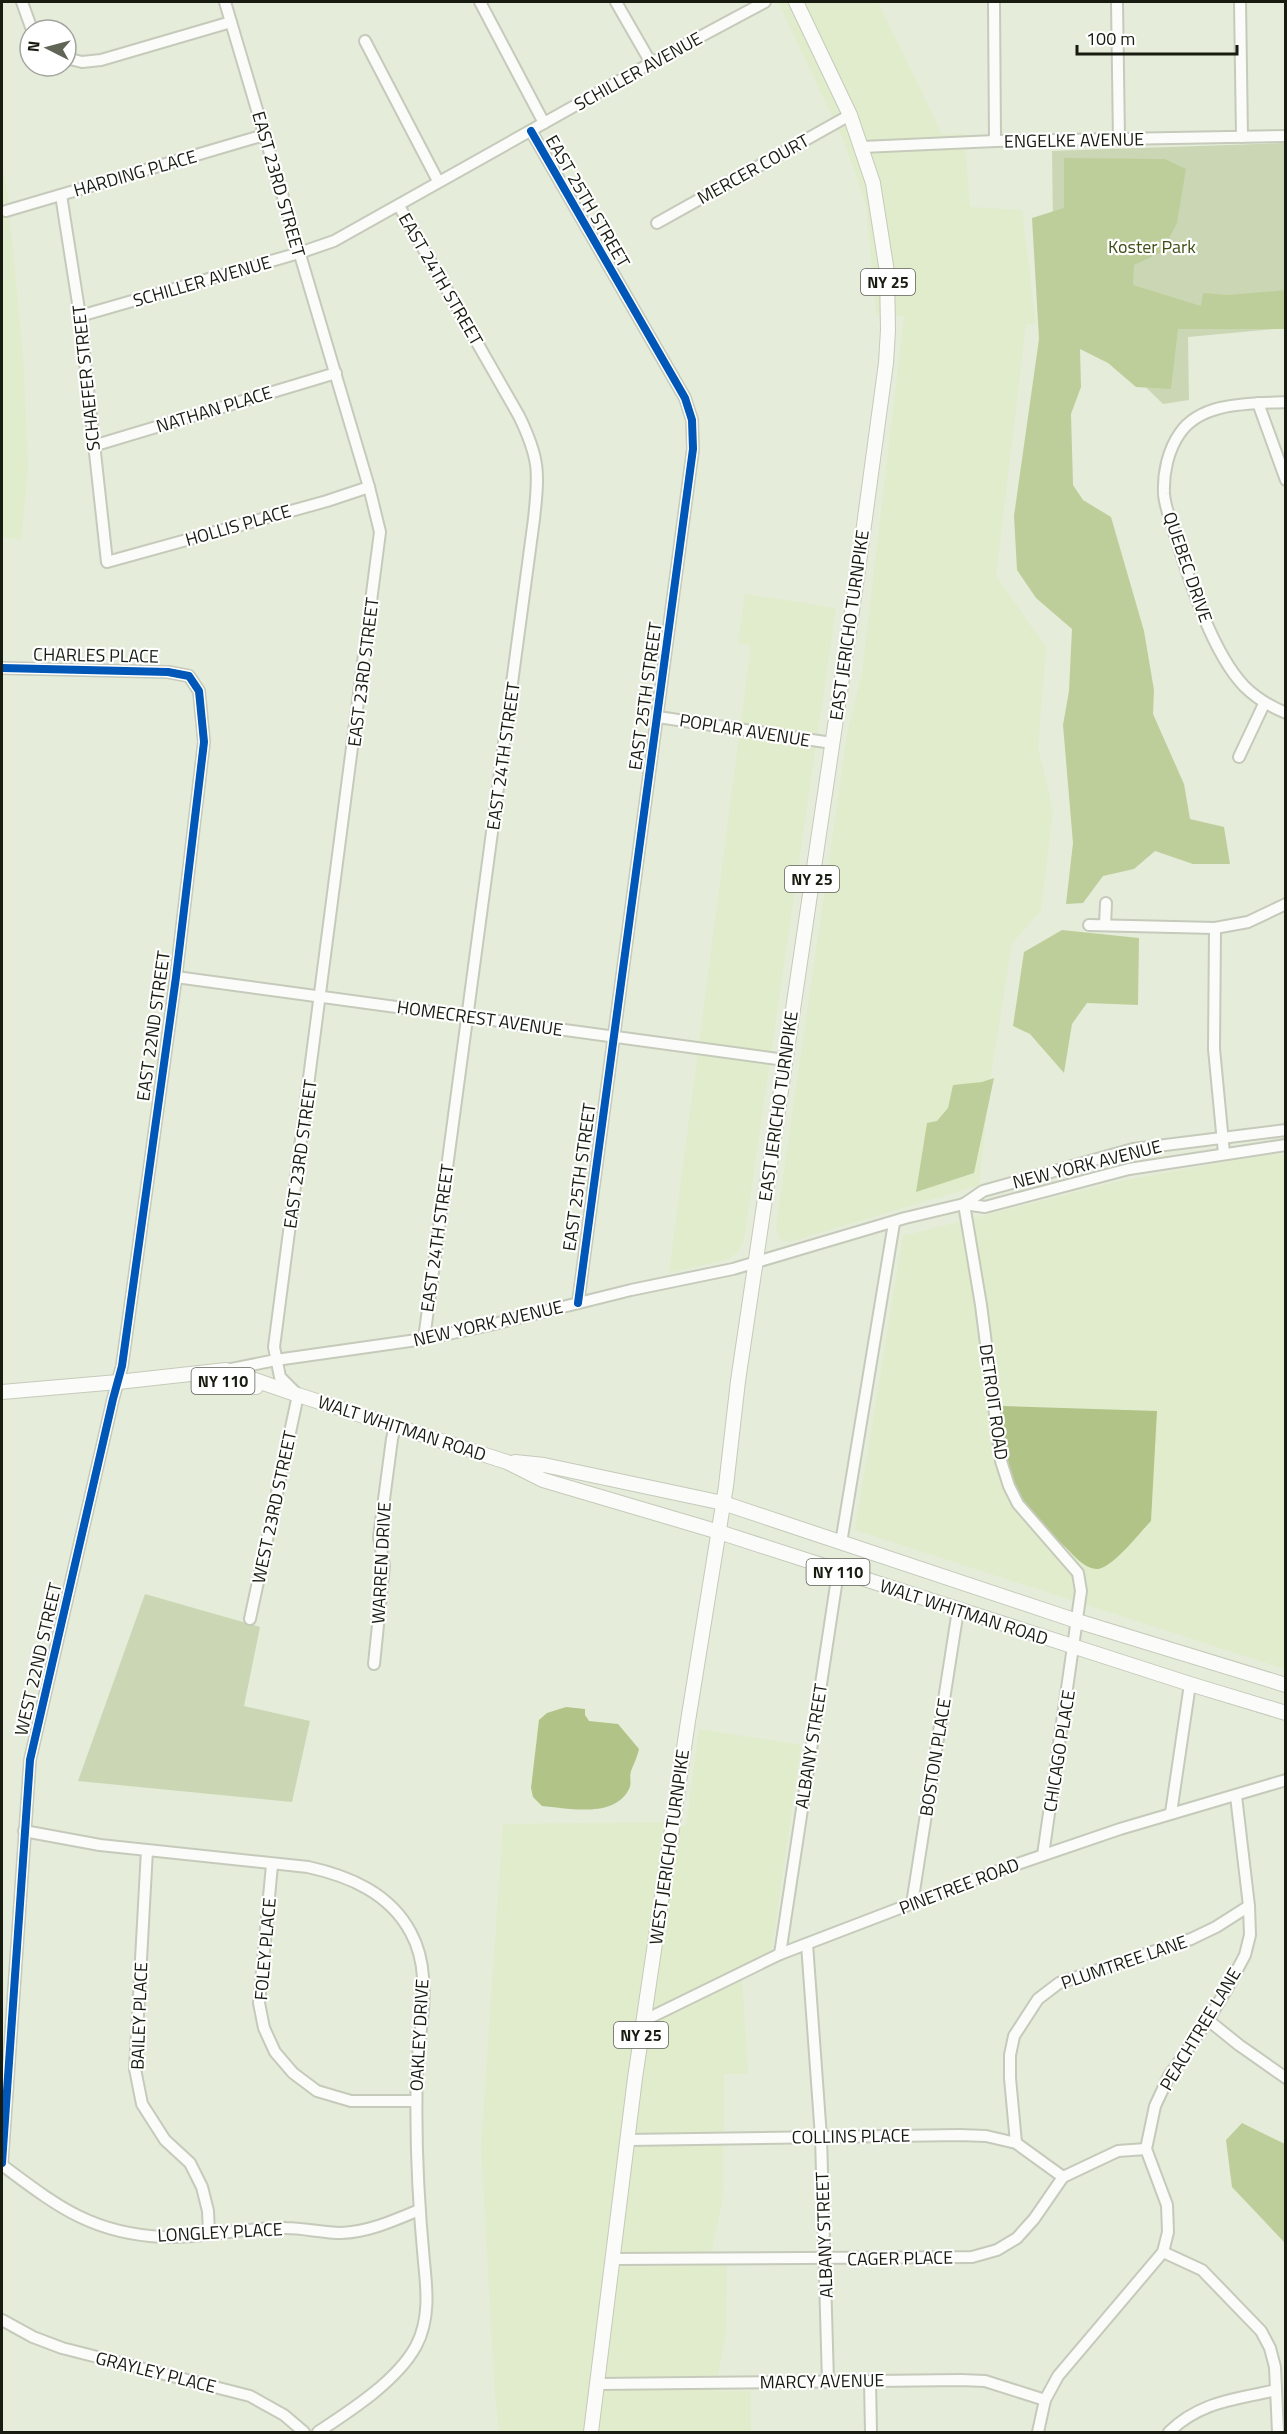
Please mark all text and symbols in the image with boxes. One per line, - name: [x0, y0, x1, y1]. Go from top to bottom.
- north arrow: [18, 18, 78, 78]
- scale bar: [1077, 18, 1238, 56]
- street label: SCHILLER AVENUE: [569, 25, 707, 117]
- text: 100 m: [1086, 25, 1135, 52]
- text: N: [21, 40, 46, 53]
- street label: EAST 23RD STREET: [245, 108, 313, 260]
- street label: ENGELKE AVENUE: [1004, 125, 1144, 155]
- street label: MERCER COURT: [692, 127, 814, 211]
- street label: EAST 25TH STREET: [539, 130, 637, 273]
- street label: HARDING PLACE: [70, 143, 200, 203]
- street label: EAST 24TH STREET: [392, 208, 490, 351]
- park label: Koster Park: [1108, 233, 1196, 260]
- street label: SCHILLER AVENUE: [130, 248, 274, 314]
- road number: NY 25: [861, 269, 915, 295]
- street label: SCHAEFER STREET: [65, 303, 107, 452]
- street label: NATHAN PLACE: [153, 379, 275, 439]
- street label: HOLLIS PLACE: [182, 497, 294, 553]
- street label: QUEBEC DRIVE: [1156, 508, 1220, 626]
- street label: EAST JERICHO TURNPIKE: [822, 528, 876, 722]
- street label: EAST 23RD STREET: [340, 595, 386, 748]
- street label: EAST 25TH STREET: [621, 620, 669, 772]
- street label: CHARLES PLACE: [33, 640, 159, 670]
- street label: EAST 24TH STREET: [479, 680, 527, 832]
- street label: POPLAR AVENUE: [678, 706, 812, 754]
- road number: NY 25: [785, 866, 839, 892]
- street label: EAST 22ND STREET: [129, 949, 177, 1103]
- street label: HOMECREST AVENUE: [395, 993, 565, 1043]
- street label: EAST JERICHO TURNPIKE: [751, 1009, 805, 1203]
- street label: EAST 23RD STREET: [276, 1077, 324, 1230]
- street label: EAST 25TH STREET: [555, 1101, 603, 1253]
- street label: NEW YORK AVENUE: [1010, 1132, 1164, 1196]
- street label: EAST 24TH STREET: [413, 1162, 461, 1314]
- street label: NEW YORK AVENUE: [411, 1293, 565, 1353]
- street label: DETROIT ROAD: [972, 1342, 1016, 1462]
- road number: NY 110: [192, 1368, 254, 1394]
- street label: WALT WHITMAN ROAD: [314, 1388, 490, 1468]
- street label: WEST 23RD STREET: [245, 1428, 303, 1586]
- street label: WARREN DRIVE: [364, 1501, 398, 1625]
- road number: NY 110: [806, 1559, 870, 1585]
- street label: WALT WHITMAN ROAD: [876, 1572, 1052, 1652]
- street label: WEST 22ND STREET: [7, 1579, 69, 1738]
- street label: ALBANY STREET: [788, 1681, 834, 1811]
- street label: CHICAGO PLACE: [1036, 1688, 1082, 1814]
- street label: BOSTON PLACE: [912, 1696, 958, 1818]
- street label: WEST JERICHO TURNPIKE: [642, 1747, 696, 1946]
- street label: PINETREE ROAD: [895, 1851, 1023, 1921]
- street label: FOLEY PLACE: [247, 1897, 283, 2001]
- street label: PLUMTREE LANE: [1057, 1928, 1191, 1996]
- street label: BAILEY PLACE: [124, 1962, 154, 2070]
- street label: PEACHTREE LANE: [1153, 1962, 1247, 2096]
- street label: OAKLEY DRIVE: [403, 1978, 435, 2092]
- road number: NY 25: [614, 2022, 668, 2048]
- street label: COLLINS PLACE: [791, 2121, 911, 2151]
- street label: ALBANY STREET: [808, 2171, 840, 2299]
- street label: LONGLEY PLACE: [157, 2215, 283, 2249]
- street label: CAGER PLACE: [847, 2244, 953, 2272]
- street label: GRAYLEY PLACE: [93, 2344, 219, 2400]
- street label: MARCY AVENUE: [759, 2366, 885, 2396]

